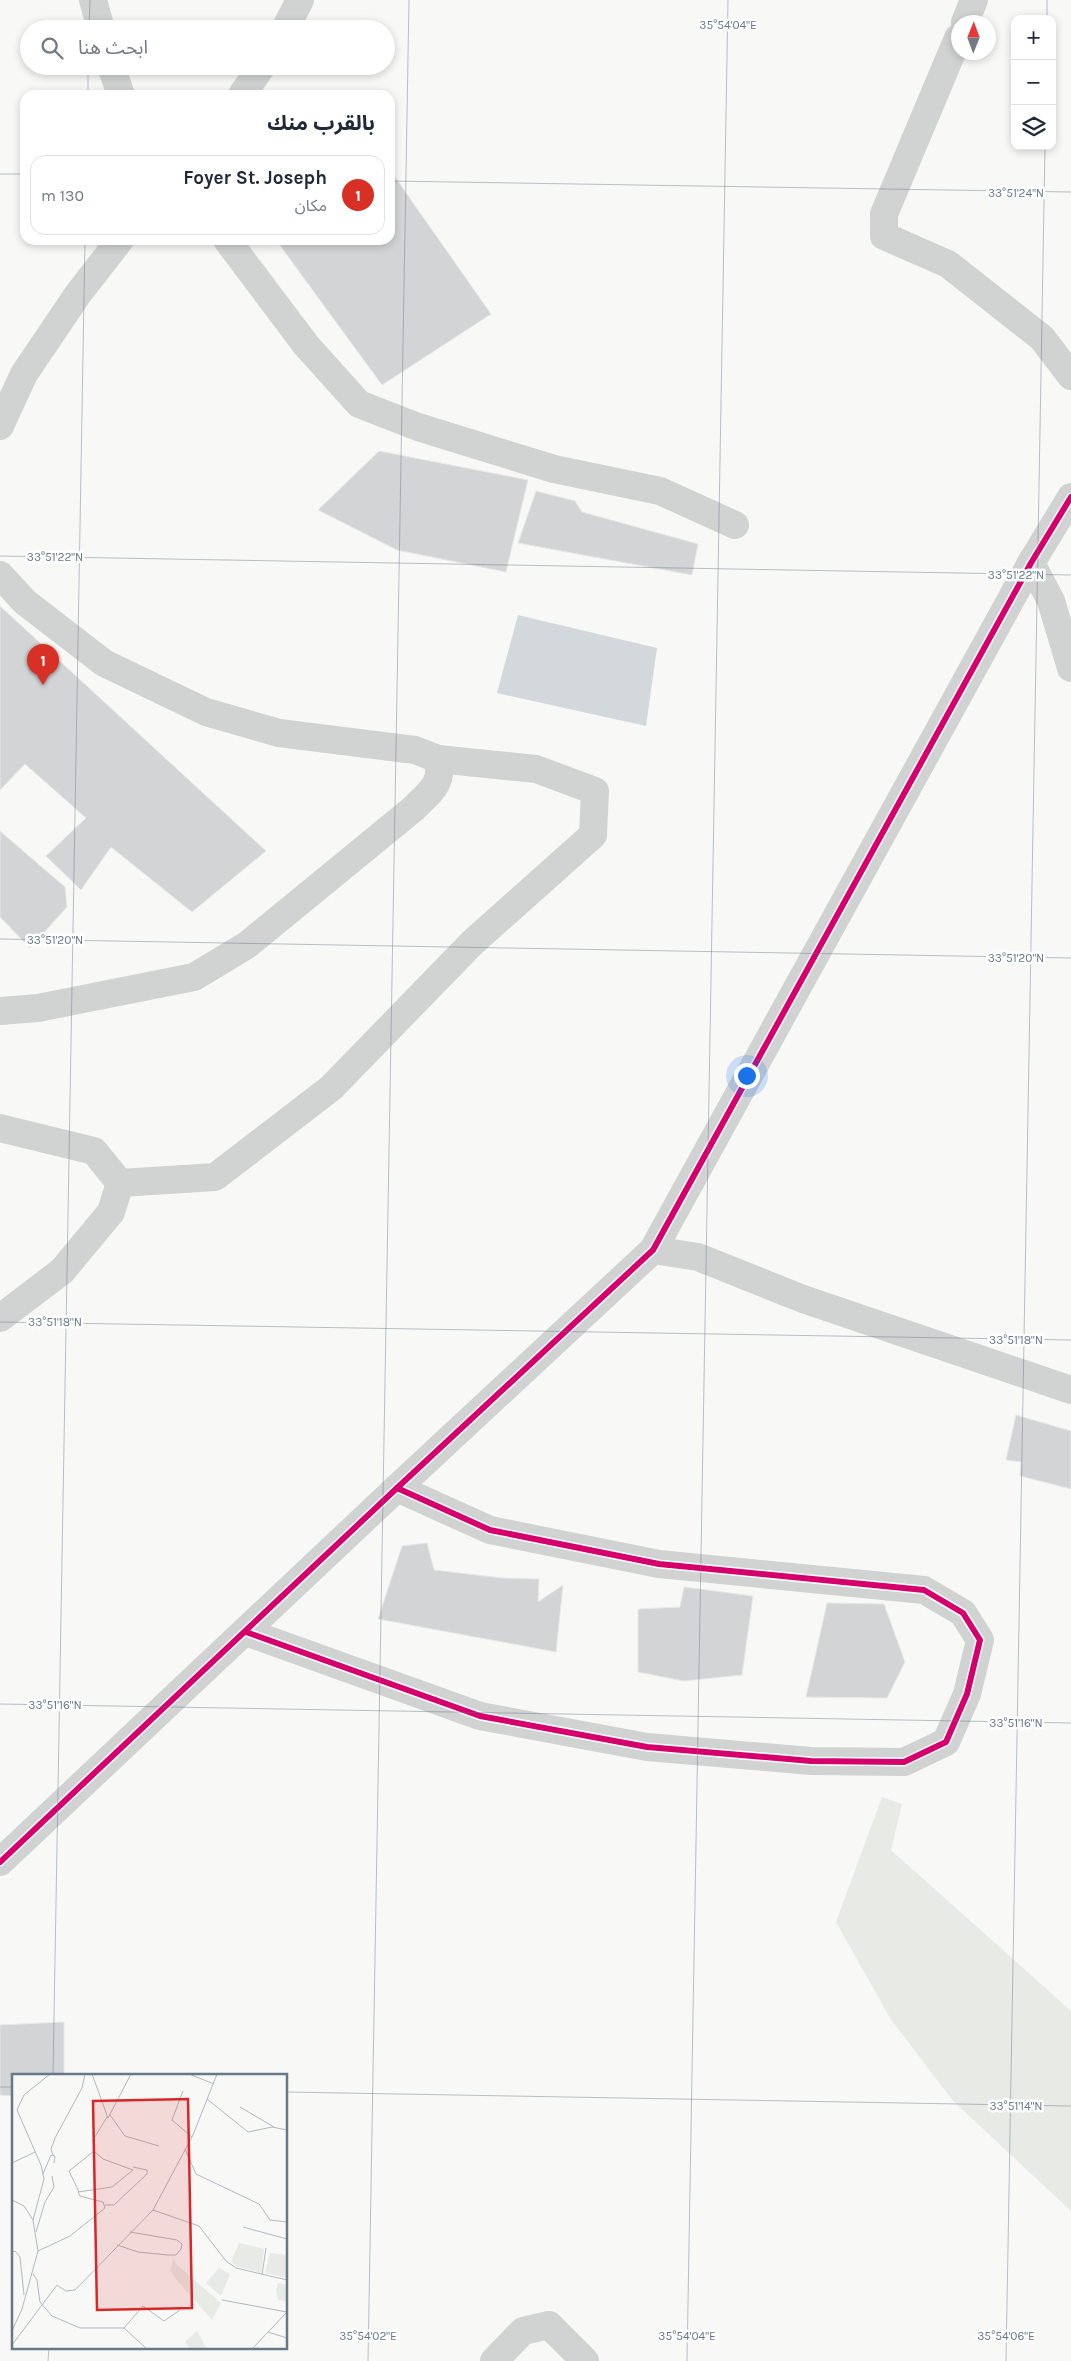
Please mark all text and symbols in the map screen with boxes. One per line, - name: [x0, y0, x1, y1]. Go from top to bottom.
- north arrow: [951, 15, 996, 60]
- map controls: [1011, 15, 1056, 150]
- button: +: [1011, 15, 1056, 60]
- text: 35°54'04"E: [699, 18, 757, 32]
- search box: [20, 20, 395, 75]
- icon: search: [38, 34, 66, 62]
- text: ابحث هنا: [78, 37, 148, 59]
- button: −: [1011, 60, 1056, 105]
- button: layers: [1011, 105, 1056, 150]
- text: بالقرب منك: [267, 111, 375, 135]
- text: Foyer St. Joseph: [183, 167, 327, 189]
- text: 130 m: [41, 186, 84, 205]
- text: 1: [355, 186, 361, 205]
- text: 33°51'24"N: [988, 186, 1044, 200]
- text: مكان: [295, 196, 327, 215]
- text: 33°51'22"N: [27, 550, 83, 564]
- text: 33°51'22"N: [988, 568, 1044, 582]
- pin: 1: [27, 644, 59, 685]
- text: 33°51'20"N: [27, 933, 83, 947]
- text: 33°51'20"N: [988, 951, 1044, 965]
- your location: [734, 1063, 760, 1089]
- text: 33°51'18"N: [28, 1315, 82, 1329]
- text: 33°51'18"N: [989, 1333, 1043, 1347]
- text: 33°51'16"N: [28, 1698, 82, 1712]
- text: 33°51'16"N: [989, 1716, 1043, 1730]
- inset map: [12, 2074, 288, 2348]
- text: 33°51'14"N: [989, 2099, 1043, 2113]
- text: 35°54'02"E: [339, 2329, 397, 2343]
- text: 35°54'04"E: [658, 2329, 716, 2343]
- text: 35°54'06"E: [977, 2329, 1035, 2343]

